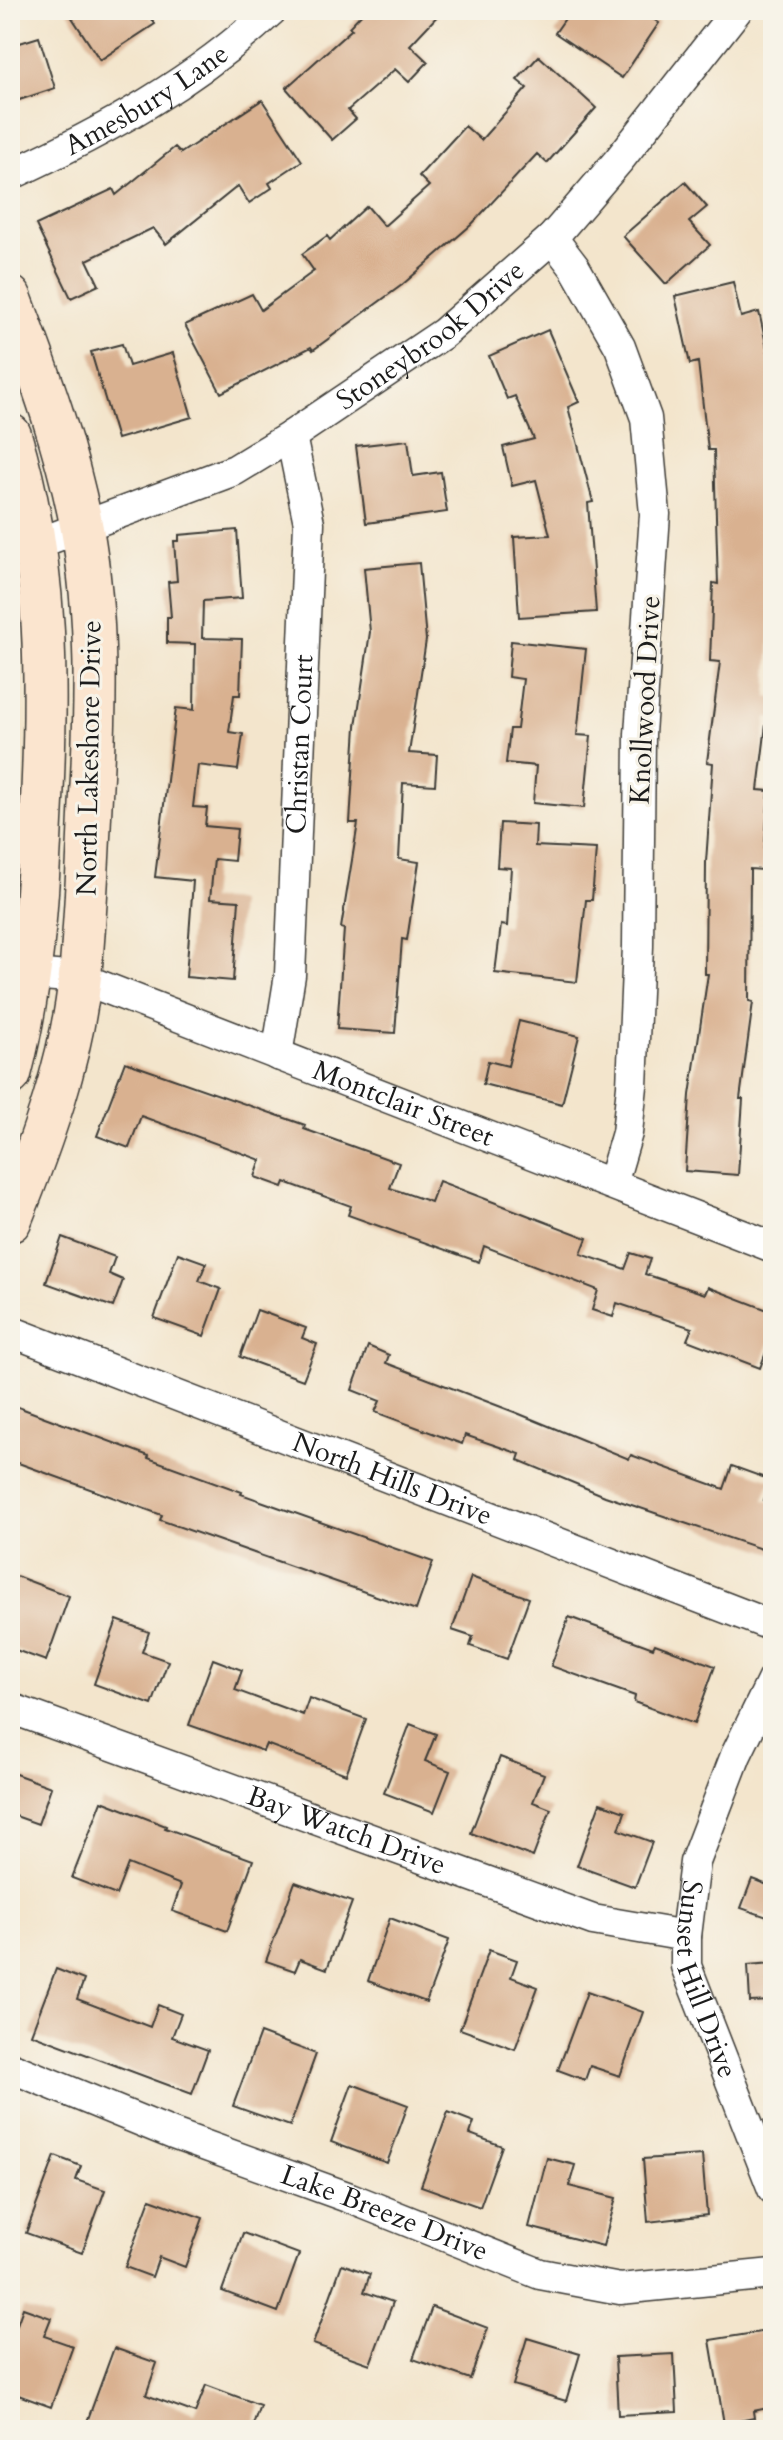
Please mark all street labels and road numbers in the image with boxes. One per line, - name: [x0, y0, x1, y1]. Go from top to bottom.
- street label: Amesbury Lane: [58, 35, 236, 165]
- street label: Stoneybrook Drive: [329, 252, 533, 419]
- street label: Knollwood Drive: [621, 595, 669, 805]
- street label: North Lakeshore Drive: [68, 620, 110, 896]
- street label: Christan Court: [277, 654, 322, 835]
- street label: Montclair Street: [307, 1051, 500, 1156]
- street label: North Hills Drive: [287, 1423, 498, 1535]
- street label: Bay Watch Drive: [242, 1777, 451, 1884]
- street label: Sunset Hill Drive: [667, 1878, 747, 2083]
- street label: Lake Breeze Drive: [276, 2156, 494, 2270]

